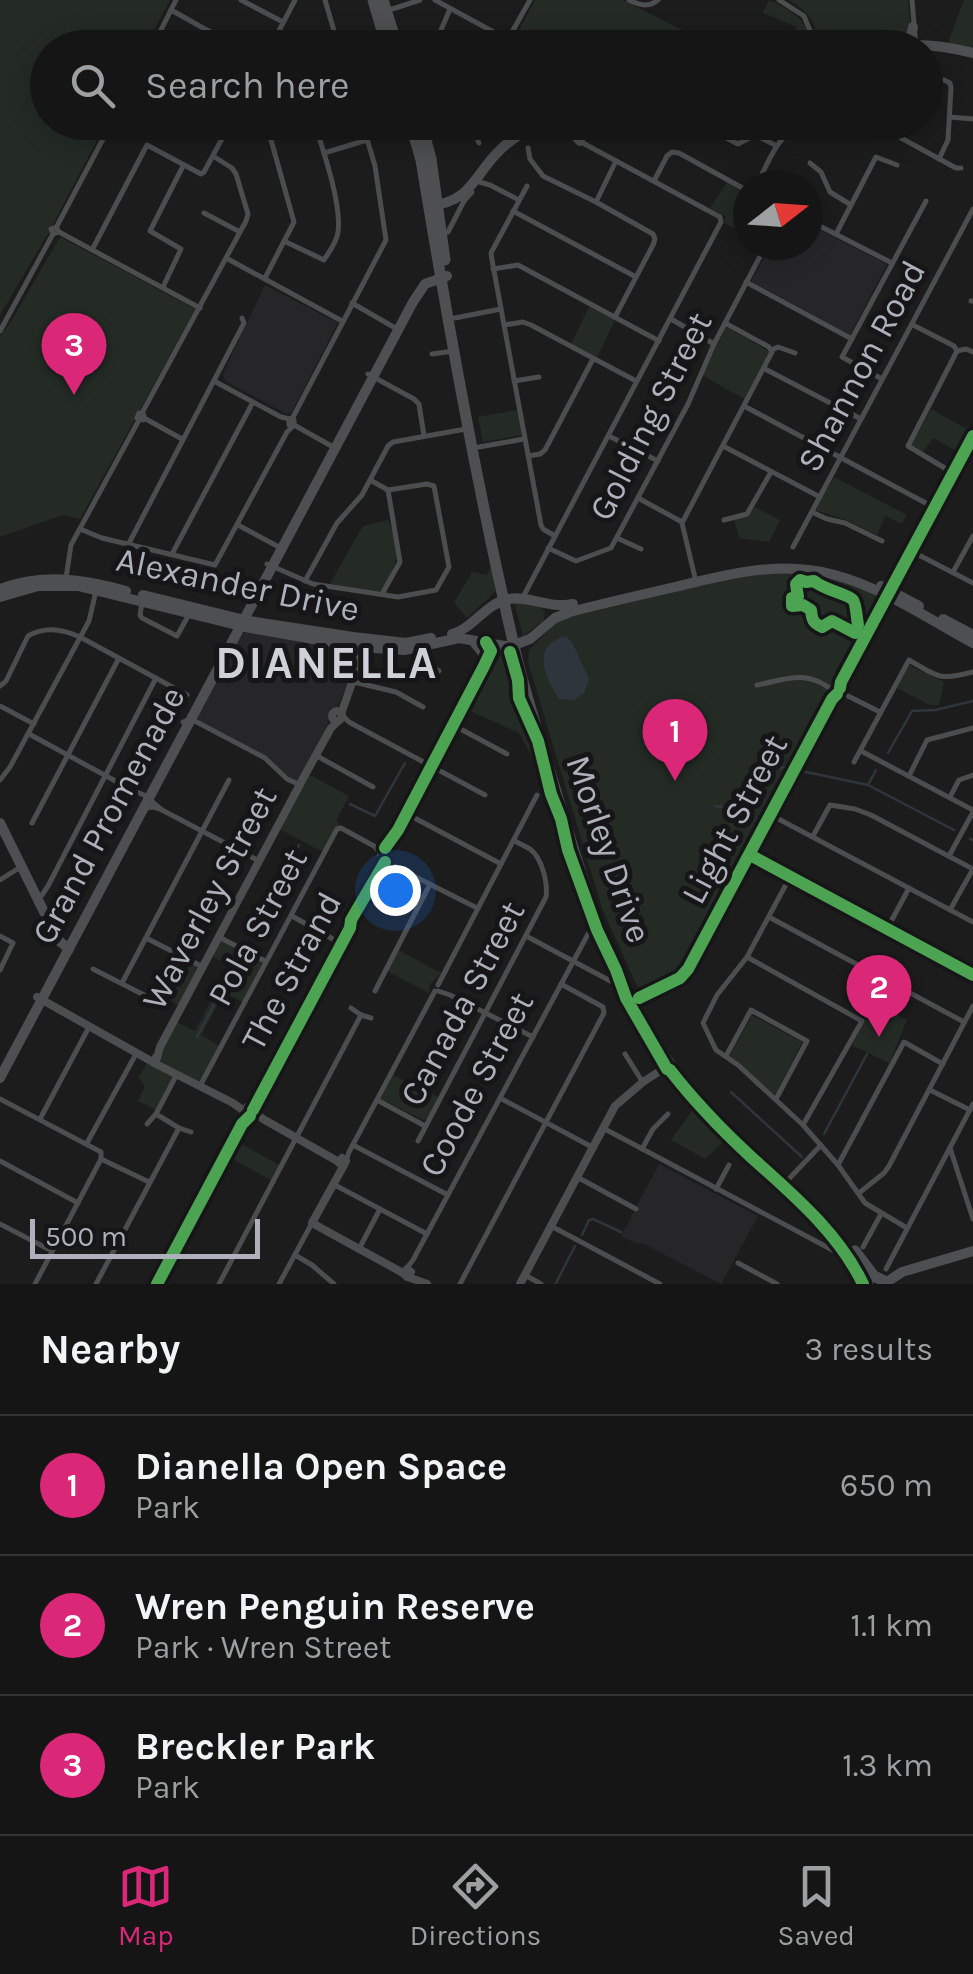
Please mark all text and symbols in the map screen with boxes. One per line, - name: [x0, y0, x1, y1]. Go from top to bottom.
- search box: [30, 30, 943, 140]
- icon: search: [65, 58, 120, 113]
- text: Search here: [145, 63, 349, 108]
- north arrow: [733, 170, 823, 260]
- street label: Shannon Road: [789, 254, 934, 479]
- street label: Golding Street: [580, 305, 720, 527]
- pin: 3: [42, 312, 106, 395]
- street label: Alexander Drive: [113, 539, 363, 630]
- district label: DIANELLA: [215, 637, 439, 689]
- street label: Grand Promenade: [23, 680, 194, 951]
- pin: 1: [642, 698, 708, 781]
- street label: Light Street: [673, 728, 796, 911]
- street label: Morley Drive: [557, 750, 660, 948]
- street label: Waverley Street: [134, 780, 285, 1017]
- street label: Pola Street: [199, 842, 316, 1013]
- your location: [370, 865, 421, 916]
- street label: The Strand: [233, 885, 350, 1057]
- street label: Canada Street: [391, 894, 533, 1112]
- pin: 2: [846, 954, 912, 1037]
- street label: Coode Street: [411, 985, 542, 1183]
- scale bar: [30, 1214, 260, 1258]
- text: 500 m: [45, 1220, 127, 1253]
- text: Nearby: [40, 1324, 180, 1374]
- text: 3 results: [805, 1331, 933, 1368]
- text: Dianella Open Space: [135, 1444, 507, 1489]
- text: 1: [67, 1467, 78, 1504]
- text: 650 m: [840, 1467, 933, 1504]
- text: Park: [135, 1489, 200, 1526]
- text: Wren Penguin Reserve: [135, 1584, 535, 1629]
- text: 2: [63, 1607, 82, 1644]
- text: 1.1 km: [851, 1607, 933, 1644]
- text: Park · Wren Street: [135, 1629, 391, 1666]
- text: Breckler Park: [135, 1724, 375, 1769]
- text: 3: [63, 1747, 82, 1784]
- text: 1.3 km: [842, 1747, 933, 1784]
- text: Park: [135, 1769, 200, 1806]
- tab: Map: [118, 1859, 174, 1952]
- tab: Directions: [410, 1859, 541, 1952]
- tab: Saved: [777, 1859, 855, 1952]

